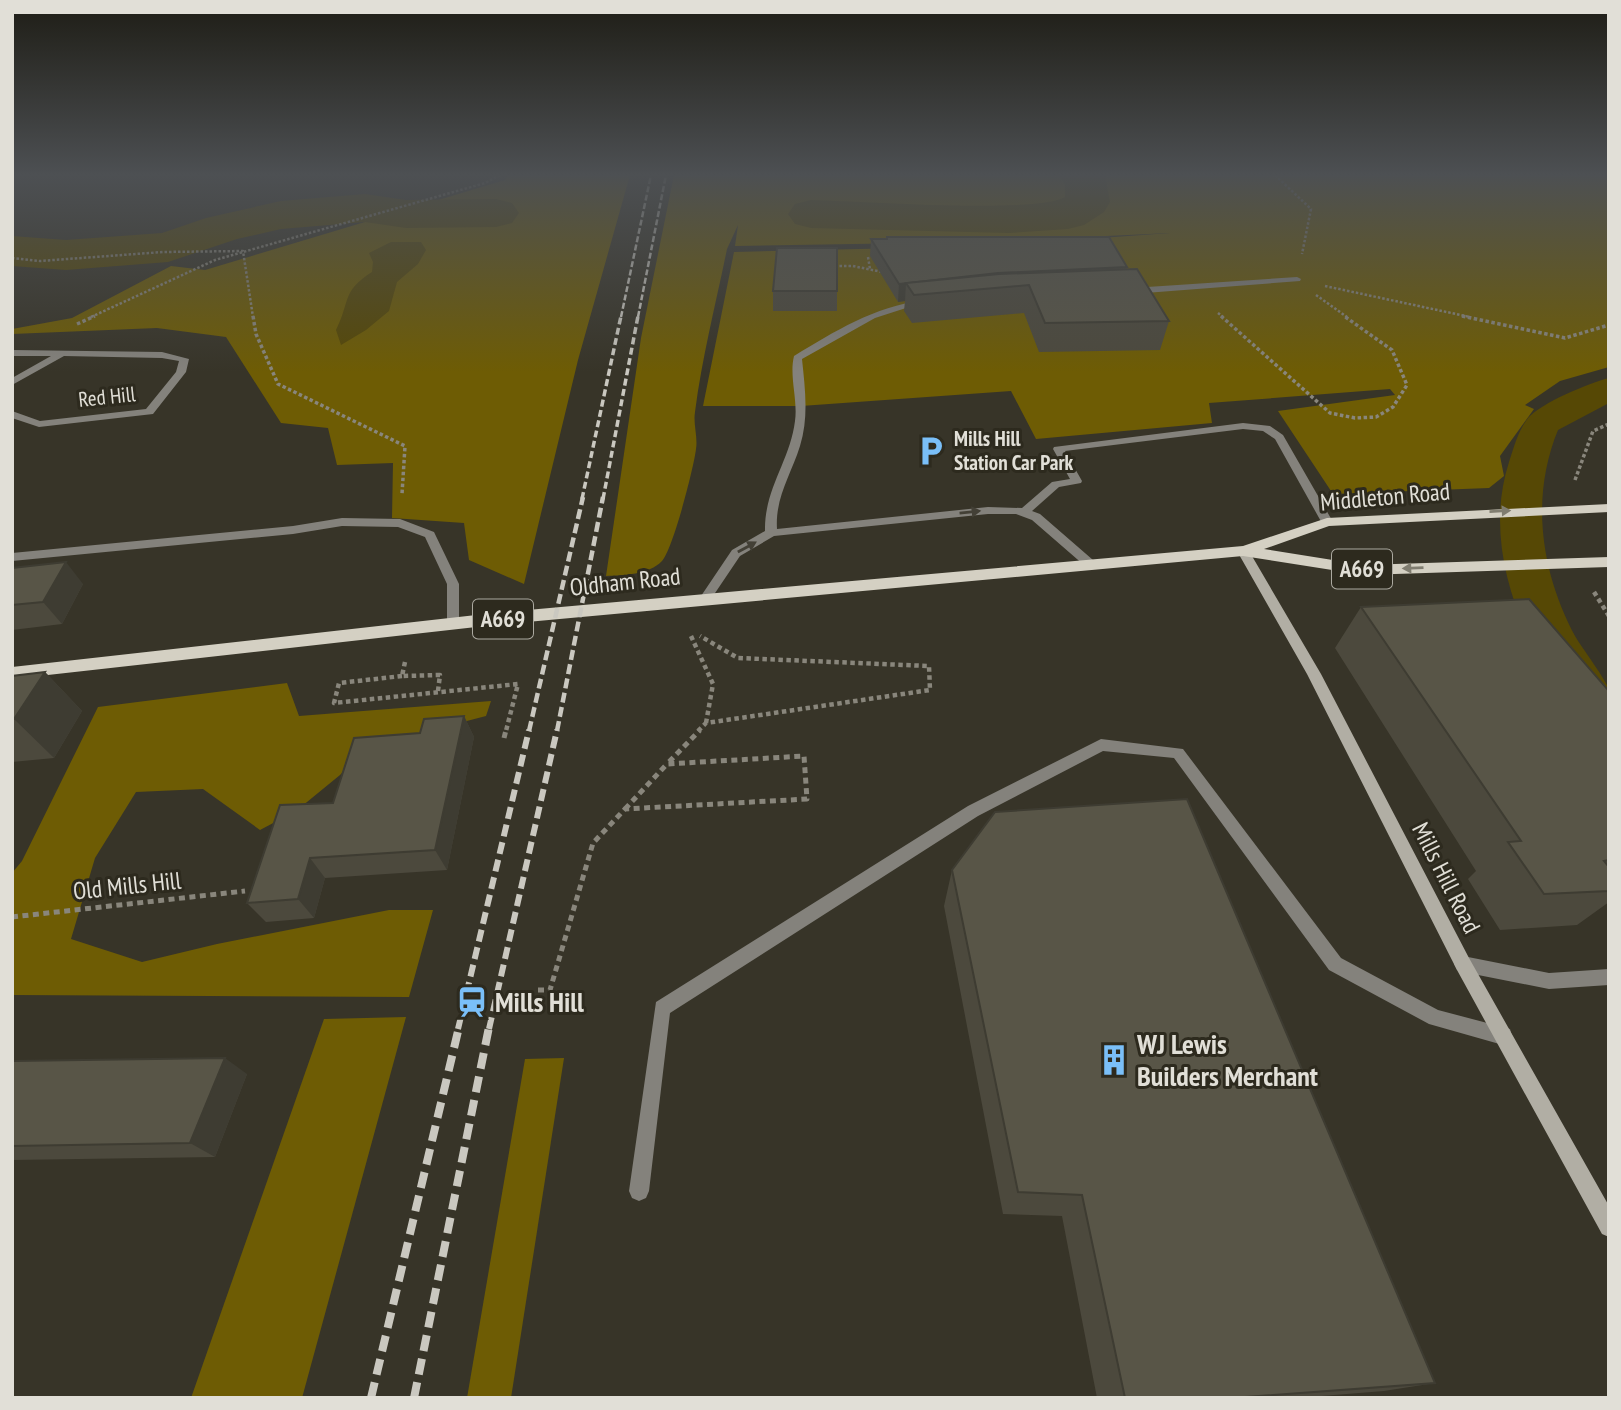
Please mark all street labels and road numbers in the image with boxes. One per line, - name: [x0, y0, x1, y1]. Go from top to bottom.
- street label: Red Hill: [77, 380, 137, 413]
- street label: Middleton Road: [1319, 475, 1451, 518]
- road number: A669: [1332, 550, 1392, 589]
- street label: Oldham Road: [568, 560, 682, 603]
- road number: A669: [473, 600, 533, 638]
- street label: Mills Hill Road: [1405, 817, 1488, 938]
- street label: Old Mills Hill: [71, 864, 183, 907]

